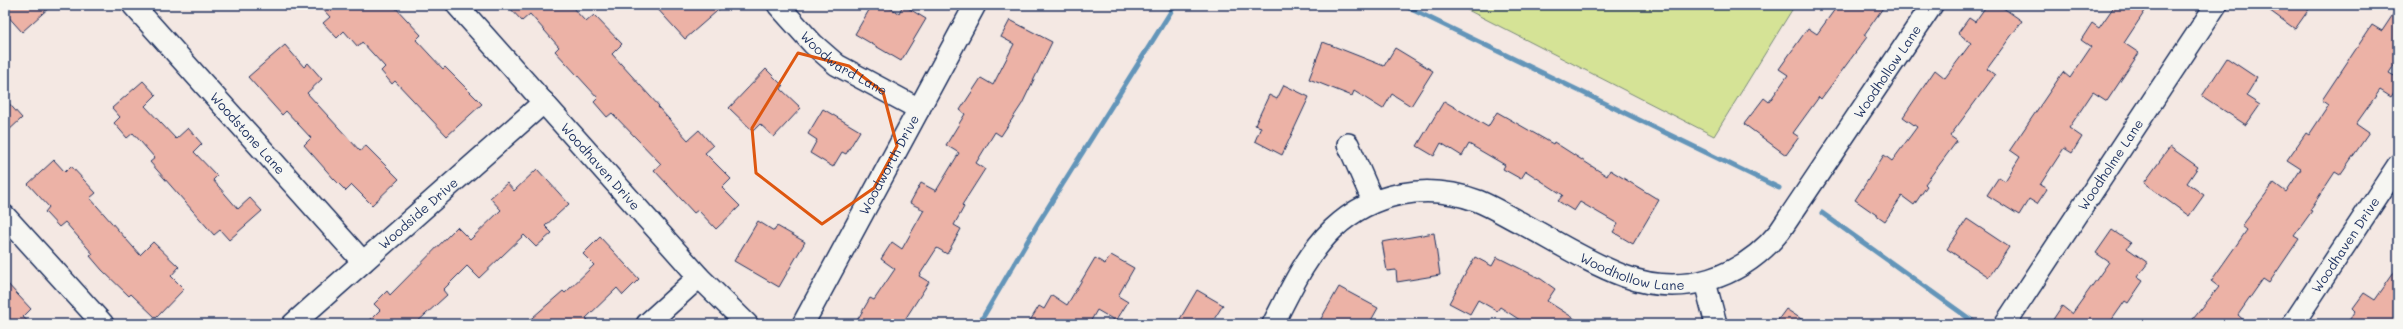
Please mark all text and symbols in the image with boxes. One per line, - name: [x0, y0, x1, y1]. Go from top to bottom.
- street label: Woodhollow Lane: [1849, 21, 1924, 121]
- street label: Woodward Lane: [797, 27, 891, 99]
- street label: Woodstone Lane: [207, 88, 289, 177]
- street label: Woodworth Drive: [855, 112, 922, 217]
- street label: Woodholme Lane: [2074, 115, 2146, 213]
- street label: Woodhaven Drive: [558, 119, 644, 213]
- street label: Woodside Drive: [375, 173, 461, 253]
- street label: Woodhaven Drive: [2307, 193, 2383, 296]
- street label: Woodhollow Lane: [1577, 248, 1685, 293]

